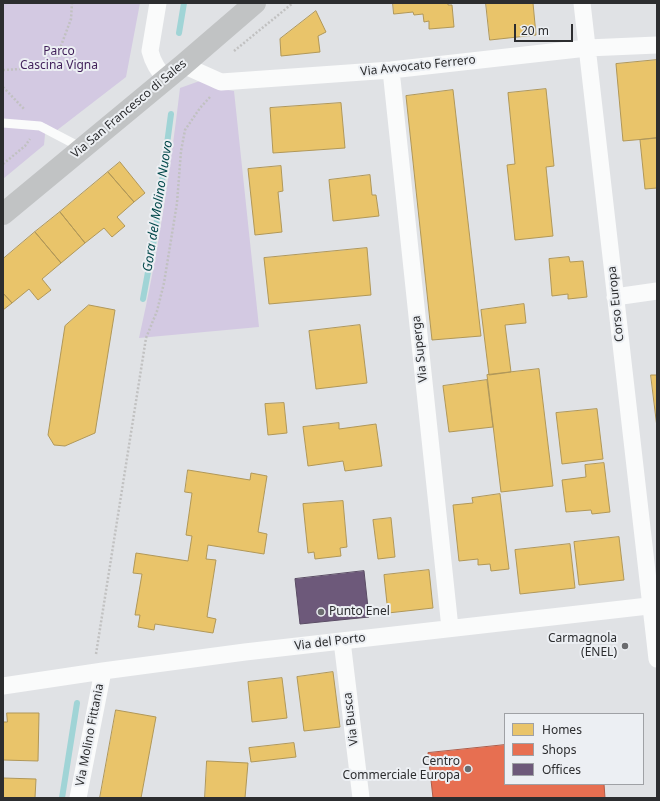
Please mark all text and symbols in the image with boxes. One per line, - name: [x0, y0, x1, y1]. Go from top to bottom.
- scale bar: [516, 16, 575, 42]
- text: 20 m: [521, 22, 549, 39]
- park label: Parco Cascina Vigna: [20, 45, 98, 73]
- street label: Via Avvocato Ferrero: [360, 53, 476, 79]
- street label: Via San Francesco di Sales: [68, 57, 190, 161]
- water label: Gora del Molino Nuovo: [140, 139, 176, 273]
- street label: Corso Europa: [605, 265, 627, 343]
- street label: Via Superga: [409, 315, 431, 383]
- place label: Punto Enel: [329, 605, 390, 619]
- marker: Punto Enel: [316, 607, 326, 617]
- street label: Via del Porto: [294, 630, 366, 654]
- place label: Carmagnola (ENEL): [548, 632, 617, 660]
- marker: Carmagnola (ENEL): [620, 641, 630, 651]
- street label: Via Molino Fittania: [73, 682, 107, 788]
- street label: Via Busca: [341, 692, 361, 746]
- legend: [504, 713, 644, 785]
- text: Homes: [542, 721, 582, 738]
- text: Shops: [542, 741, 576, 758]
- place label: Centro Commerciale Europa: [342, 755, 460, 783]
- text: Offices: [542, 761, 581, 778]
- marker: Centro Commerciale Europa: [463, 764, 473, 774]

